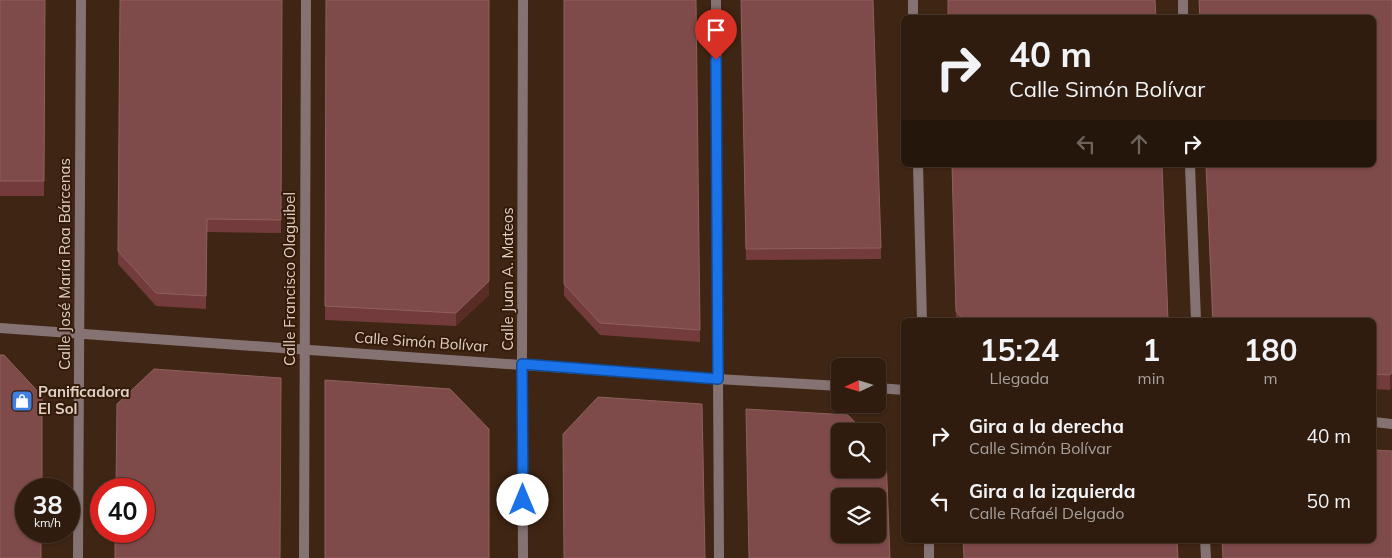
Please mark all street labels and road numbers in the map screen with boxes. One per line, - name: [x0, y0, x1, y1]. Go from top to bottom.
- street label: Calle José María Roa Bárcenas: [55, 158, 74, 370]
- street label: Calle Francisco Olaguibel: [280, 192, 299, 366]
- street label: Calle Juan A. Mateos: [498, 207, 517, 351]
- street label: Calle Simón Bolívar: [354, 327, 489, 356]

